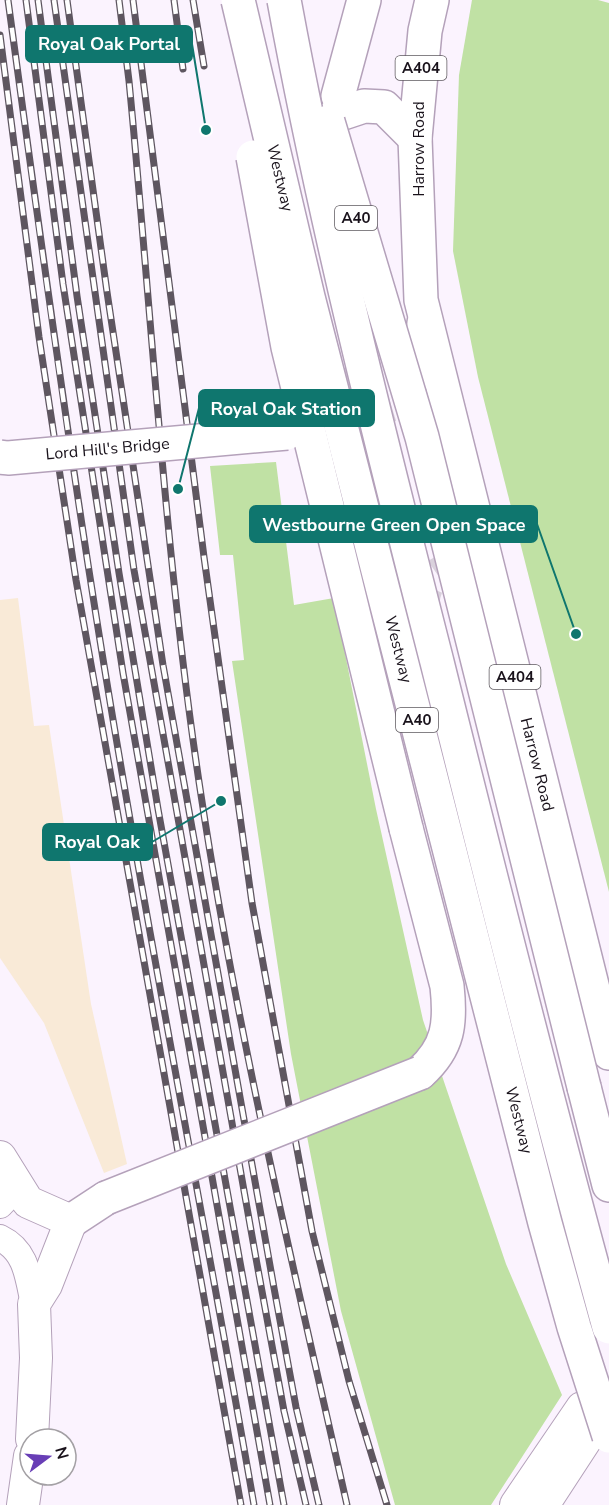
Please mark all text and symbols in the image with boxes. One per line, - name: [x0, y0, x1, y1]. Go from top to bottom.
- callout: Royal Oak Portal: [26, 26, 192, 62]
- text: Royal Oak Portal: [38, 32, 180, 56]
- road number: A404: [396, 56, 446, 80]
- street label: Harrow Road: [408, 101, 430, 197]
- street label: Westway: [261, 142, 299, 215]
- road number: A40: [335, 206, 377, 230]
- callout: Royal Oak Station: [199, 390, 374, 426]
- text: Royal Oak Station: [211, 397, 361, 421]
- street label: Lord Hill's Bridge: [45, 433, 170, 466]
- callout: Westbourne Green Open Space: [250, 506, 537, 542]
- text: Westbourne Green Open Space: [262, 513, 526, 537]
- street label: Westway: [379, 614, 418, 686]
- road number: A404: [490, 665, 540, 689]
- road number: A40: [396, 708, 438, 732]
- street label: Harrow Road: [515, 715, 559, 813]
- callout: Royal Oak: [43, 824, 152, 860]
- text: Royal Oak: [54, 830, 140, 854]
- street label: Westway: [500, 1084, 538, 1157]
- north arrow: [18, 1427, 78, 1487]
- text: N: [49, 1444, 74, 1462]

